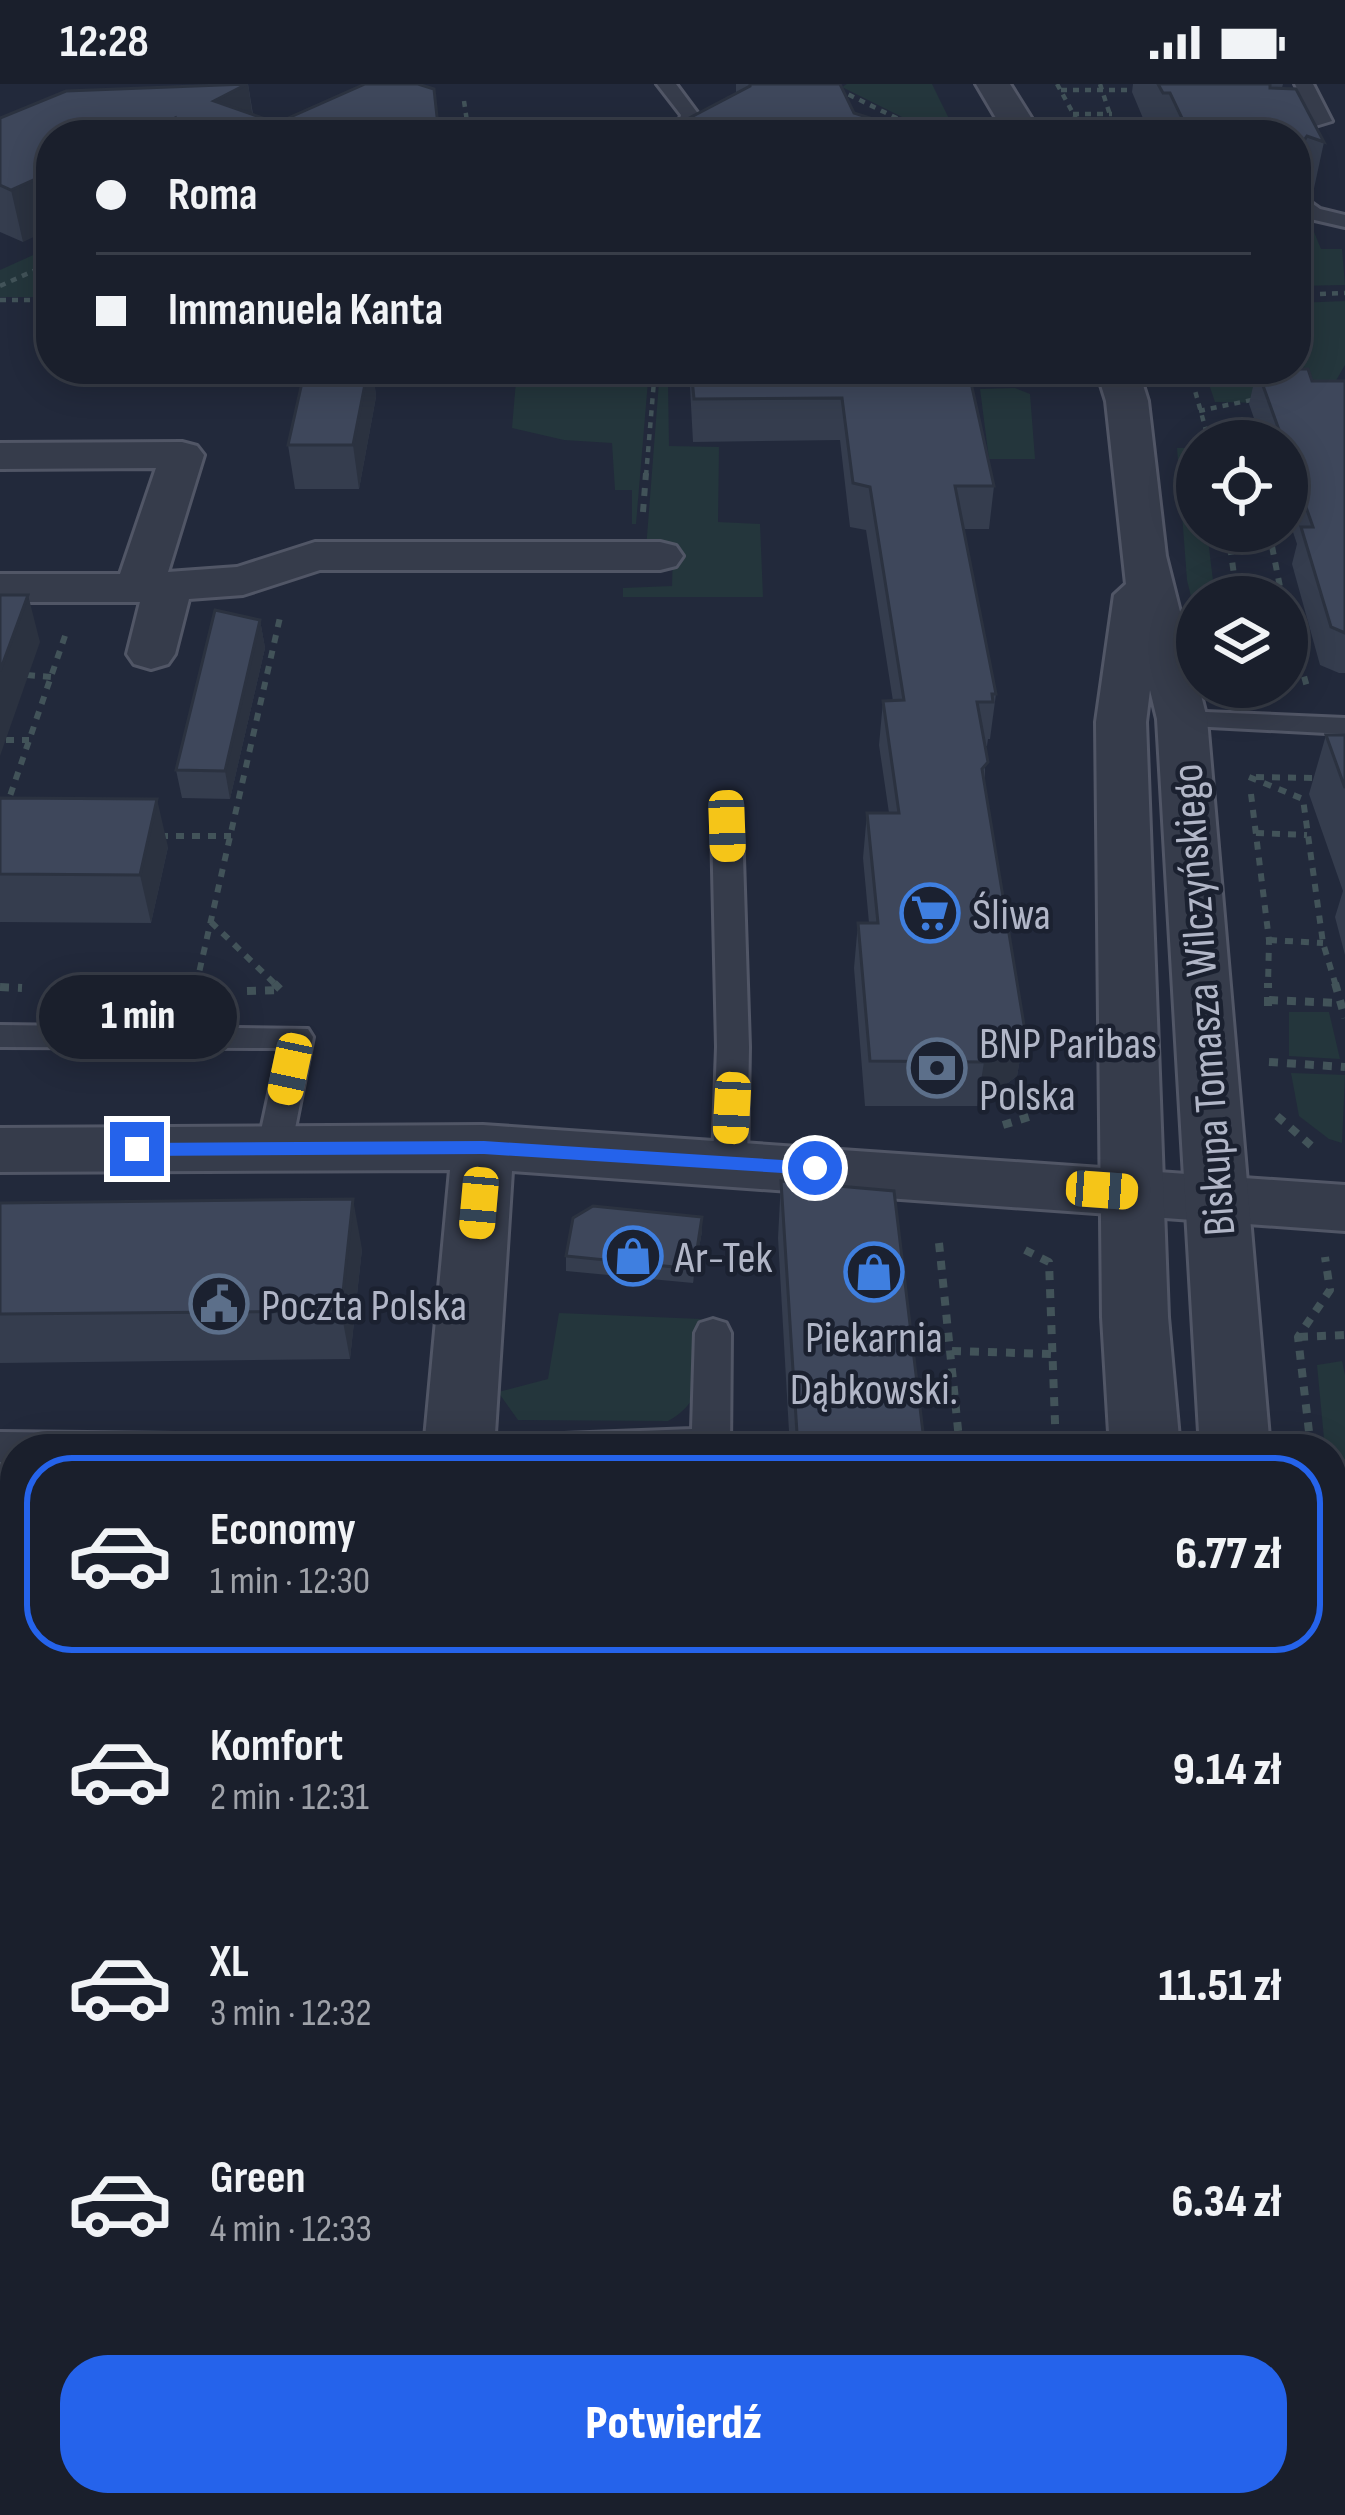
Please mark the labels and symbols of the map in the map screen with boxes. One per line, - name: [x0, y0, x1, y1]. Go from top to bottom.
- street label: Biskupa Tomasza Wilczyńskiego: [1161, 762, 1248, 1238]
- car: [708, 789, 746, 863]
- supermarket icon: Śliwa: [899, 882, 961, 944]
- place label: Śliwa: [972, 888, 1051, 943]
- callout: 1 min: [38, 975, 236, 1059]
- place label: BNP Paribas Polska: [979, 1017, 1157, 1124]
- car: [265, 1030, 315, 1108]
- bank icon: BNP Paribas Polska: [906, 1037, 968, 1099]
- car: [712, 1071, 752, 1145]
- route end: [110, 1122, 164, 1176]
- route start: [788, 1141, 842, 1195]
- car: [458, 1166, 500, 1240]
- car: [1065, 1170, 1139, 1210]
- shop icon: Ar-Tek: [602, 1225, 664, 1287]
- place label: Ar-Tek: [674, 1231, 773, 1286]
- shop icon: Piekarnia Dąbkowski.: [843, 1241, 905, 1303]
- public building icon: Poczta Polska: [188, 1273, 250, 1335]
- place label: Poczta Polska: [261, 1279, 467, 1334]
- place label: Piekarnia Dąbkowski.: [790, 1311, 958, 1418]

